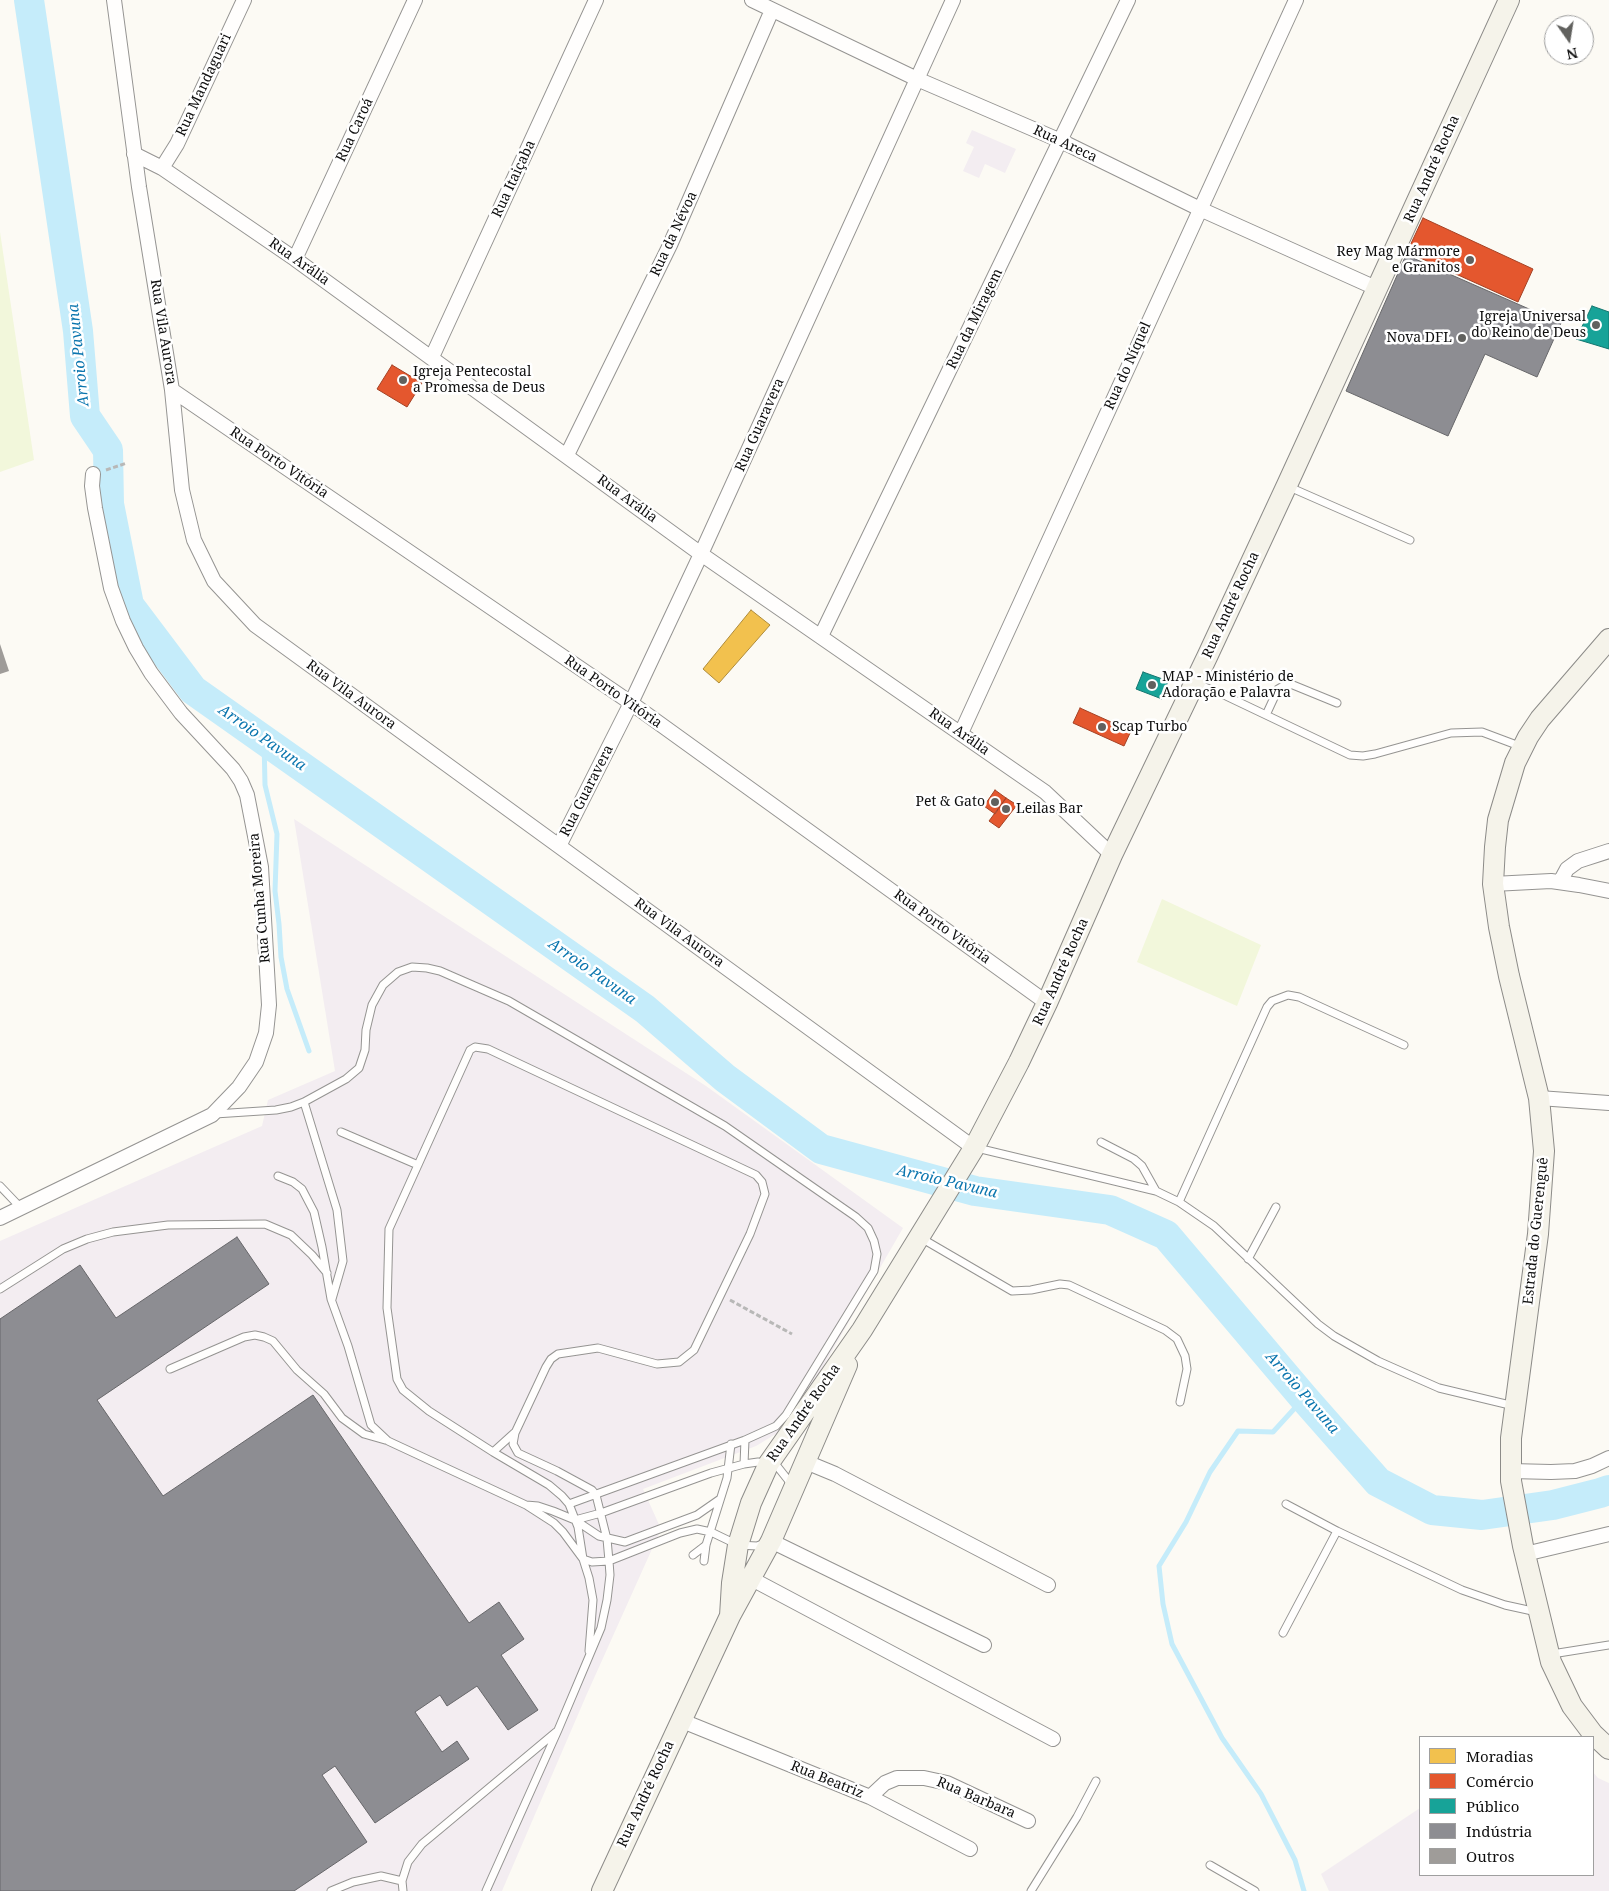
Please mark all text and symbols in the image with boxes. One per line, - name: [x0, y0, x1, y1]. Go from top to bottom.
- north arrow: [1544, 15, 1594, 65]
- street label: Rua Mandaguari: [173, 31, 235, 139]
- text: N: [1565, 44, 1580, 65]
- street label: Rua Caroá: [333, 95, 377, 165]
- street label: Rua André Rocha: [1401, 113, 1463, 225]
- street label: Rua Areca: [1030, 122, 1100, 166]
- street label: Rua Itaiçaba: [489, 138, 539, 220]
- street label: Rua da Névoa: [647, 189, 701, 279]
- street label: Rua Arália: [265, 235, 333, 289]
- place label: Rey Mag Mármore e Granitos: [1337, 244, 1460, 276]
- marker: Rey Mag Mármore e Granitos: [1464, 254, 1476, 266]
- street label: Rua da Miragem: [943, 266, 1007, 372]
- street label: Rua Vila Aurora: [146, 278, 180, 386]
- water label: Arroio Pavuna: [65, 303, 93, 407]
- place label: Igreja Universal do Reino de Deus: [1471, 309, 1586, 342]
- street label: Rua do Níquel: [1101, 319, 1155, 413]
- marker: Igreja Universal do Reino de Deus: [1590, 319, 1602, 331]
- place label: Nova DFL: [1386, 330, 1452, 346]
- marker: Nova DFL: [1456, 332, 1468, 344]
- place label: Igreja Pentecostal a Promessa de Deus: [413, 364, 545, 397]
- marker: Igreja Pentecostal a Promessa de Deus: [397, 374, 409, 386]
- street label: Rua Guaravera: [732, 376, 788, 474]
- street label: Rua Porto Vitória: [227, 424, 331, 502]
- street label: Rua Arália: [594, 472, 660, 526]
- street label: Rua André Rocha: [1199, 549, 1263, 661]
- street label: Rua Porto Vitória: [561, 652, 665, 732]
- street label: Rua Vila Aurora: [303, 657, 399, 733]
- place label: MAP - Ministério de Adoração e Palavra: [1162, 669, 1294, 702]
- marker: MAP - Ministério de Adoração e Palavra: [1146, 679, 1158, 691]
- water label: Arroio Pavuna: [215, 701, 309, 775]
- street label: Rua Arália: [925, 705, 993, 759]
- place label: Scap Turbo: [1112, 719, 1187, 735]
- marker: Scap Turbo: [1096, 721, 1108, 733]
- street label: Rua Guaravera: [557, 742, 617, 840]
- place label: Pet & Gato: [916, 794, 985, 810]
- marker: Pet & Gato: [989, 796, 1001, 808]
- place label: Leilas Bar: [1016, 801, 1082, 817]
- marker: Leilas Bar: [1000, 803, 1012, 815]
- street label: Rua Cunha Moreira: [246, 832, 274, 964]
- street label: Rua Porto Vitória: [890, 886, 994, 968]
- street label: Rua Vila Aurora: [631, 895, 727, 971]
- street label: Rua André Rocha: [1030, 916, 1092, 1028]
- water label: Arroio Pavuna: [545, 935, 639, 1009]
- street label: Estrada do Guerenguê: [1520, 1157, 1552, 1305]
- water label: Arroio Pavuna: [895, 1162, 999, 1202]
- water label: Arroio Pavuna: [1262, 1348, 1342, 1438]
- street label: Rua André Rocha: [764, 1361, 844, 1465]
- legend: [1419, 1736, 1594, 1876]
- street label: Rua André Rocha: [614, 1738, 678, 1850]
- text: Moradias: [1466, 1746, 1533, 1766]
- street label: Rua Beatriz: [788, 1758, 866, 1802]
- text: Comércio: [1466, 1771, 1534, 1791]
- street label: Rua Barbara: [934, 1774, 1018, 1822]
- text: Público: [1466, 1796, 1519, 1816]
- text: Indústria: [1466, 1821, 1532, 1841]
- text: Outros: [1466, 1846, 1514, 1866]

